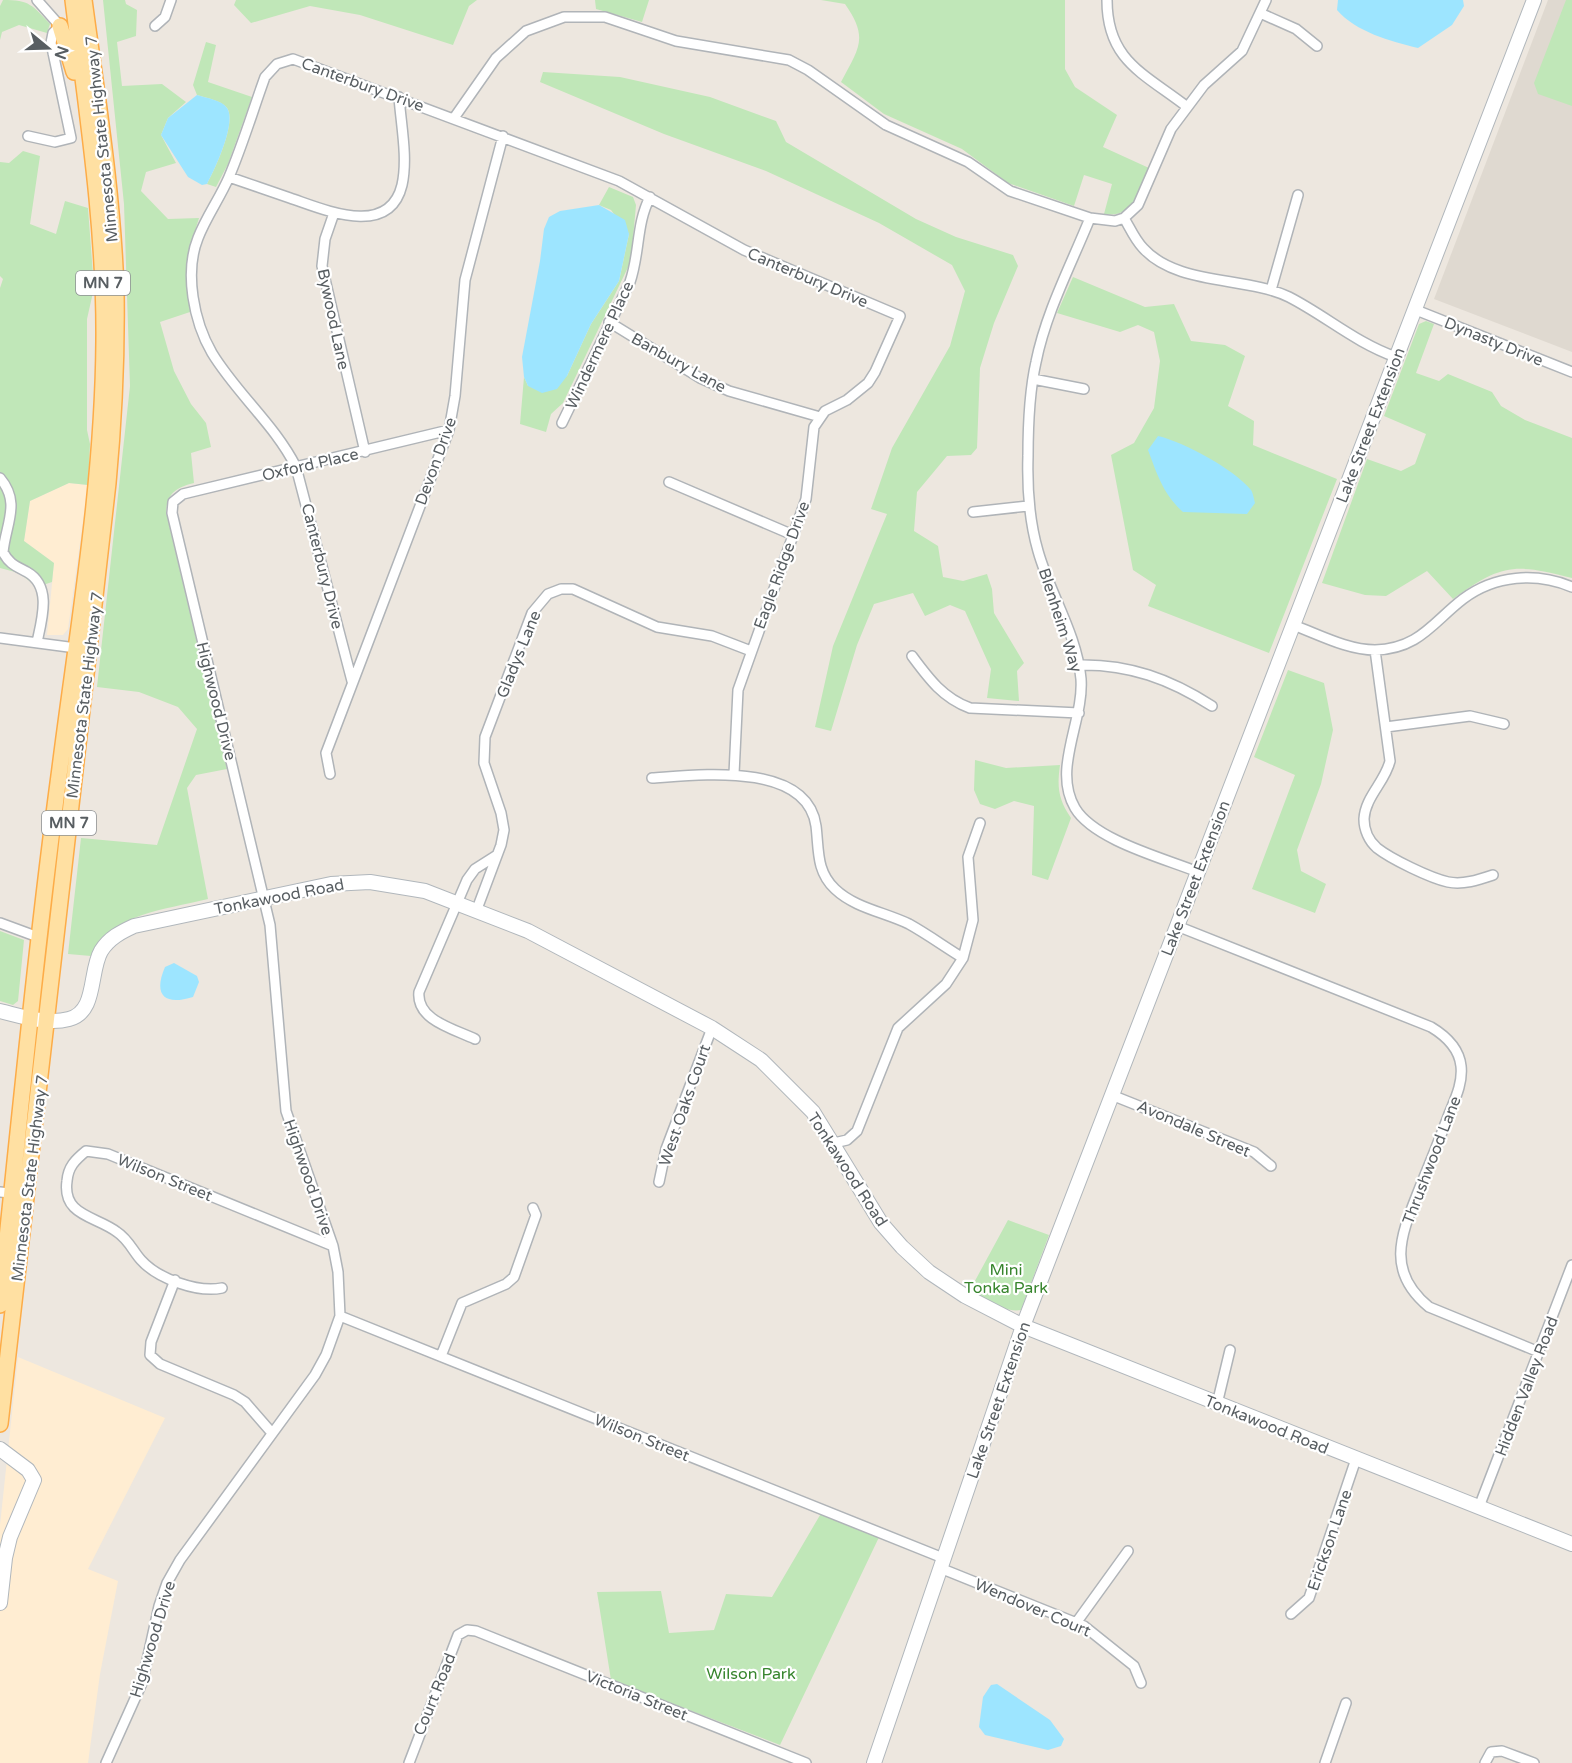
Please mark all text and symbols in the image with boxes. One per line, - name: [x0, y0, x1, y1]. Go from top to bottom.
- north arrow: [18, 18, 78, 78]
- street label: Minnesota State Highway 7: [81, 34, 123, 243]
- text: N: [50, 43, 73, 62]
- street label: Canterbury Drive: [299, 53, 427, 116]
- street label: Canterbury Drive: [744, 244, 871, 312]
- street label: Bywood Lane: [313, 267, 353, 372]
- road number: MN 7: [76, 271, 130, 295]
- street label: Windermere Place: [561, 278, 638, 413]
- street label: Dynasty Drive: [1441, 313, 1546, 371]
- street label: Banbury Lane: [628, 329, 730, 397]
- street label: Lake Street Extension: [1332, 345, 1410, 506]
- street label: Devon Drive: [411, 415, 461, 508]
- street label: Oxford Place: [260, 444, 360, 486]
- street label: Eagle Ridge Drive: [750, 499, 814, 632]
- street label: Canterbury Drive: [297, 501, 347, 631]
- street label: Blenheim Way: [1034, 566, 1086, 675]
- street label: Minnesota State Highway 7: [62, 591, 108, 800]
- street label: Gladys Lane: [492, 608, 546, 701]
- street label: Highwood Drive: [192, 640, 240, 763]
- street label: Lake Street Extension: [1157, 798, 1235, 959]
- road number: MN 7: [42, 811, 96, 835]
- street label: Tonkawood Road: [212, 875, 346, 919]
- street label: West Oaks Court: [655, 1042, 715, 1169]
- street label: Minnesota State Highway 7: [7, 1074, 53, 1283]
- street label: Thrushwood Lane: [1398, 1093, 1466, 1227]
- street label: Avondale Street: [1134, 1096, 1253, 1162]
- street label: Tonkawood Road: [803, 1109, 892, 1230]
- street label: Highwood Drive: [279, 1117, 337, 1238]
- street label: Wilson Street: [114, 1150, 215, 1206]
- park label: Mini Tonka Park: [964, 1260, 1048, 1298]
- street label: Hidden Valley Road: [1491, 1314, 1563, 1459]
- street label: Lake Street Extension: [963, 1319, 1035, 1481]
- street label: Tonkawood Road: [1202, 1391, 1332, 1459]
- street label: Wilson Street: [591, 1410, 692, 1466]
- street label: Erickson Lane: [1303, 1487, 1357, 1594]
- street label: Wendover Court: [972, 1574, 1094, 1641]
- street label: Highwood Drive: [126, 1578, 180, 1700]
- street label: Court Road: [409, 1650, 460, 1738]
- park label: Wilson Park: [706, 1664, 796, 1684]
- street label: Victoria Street: [583, 1666, 691, 1725]

